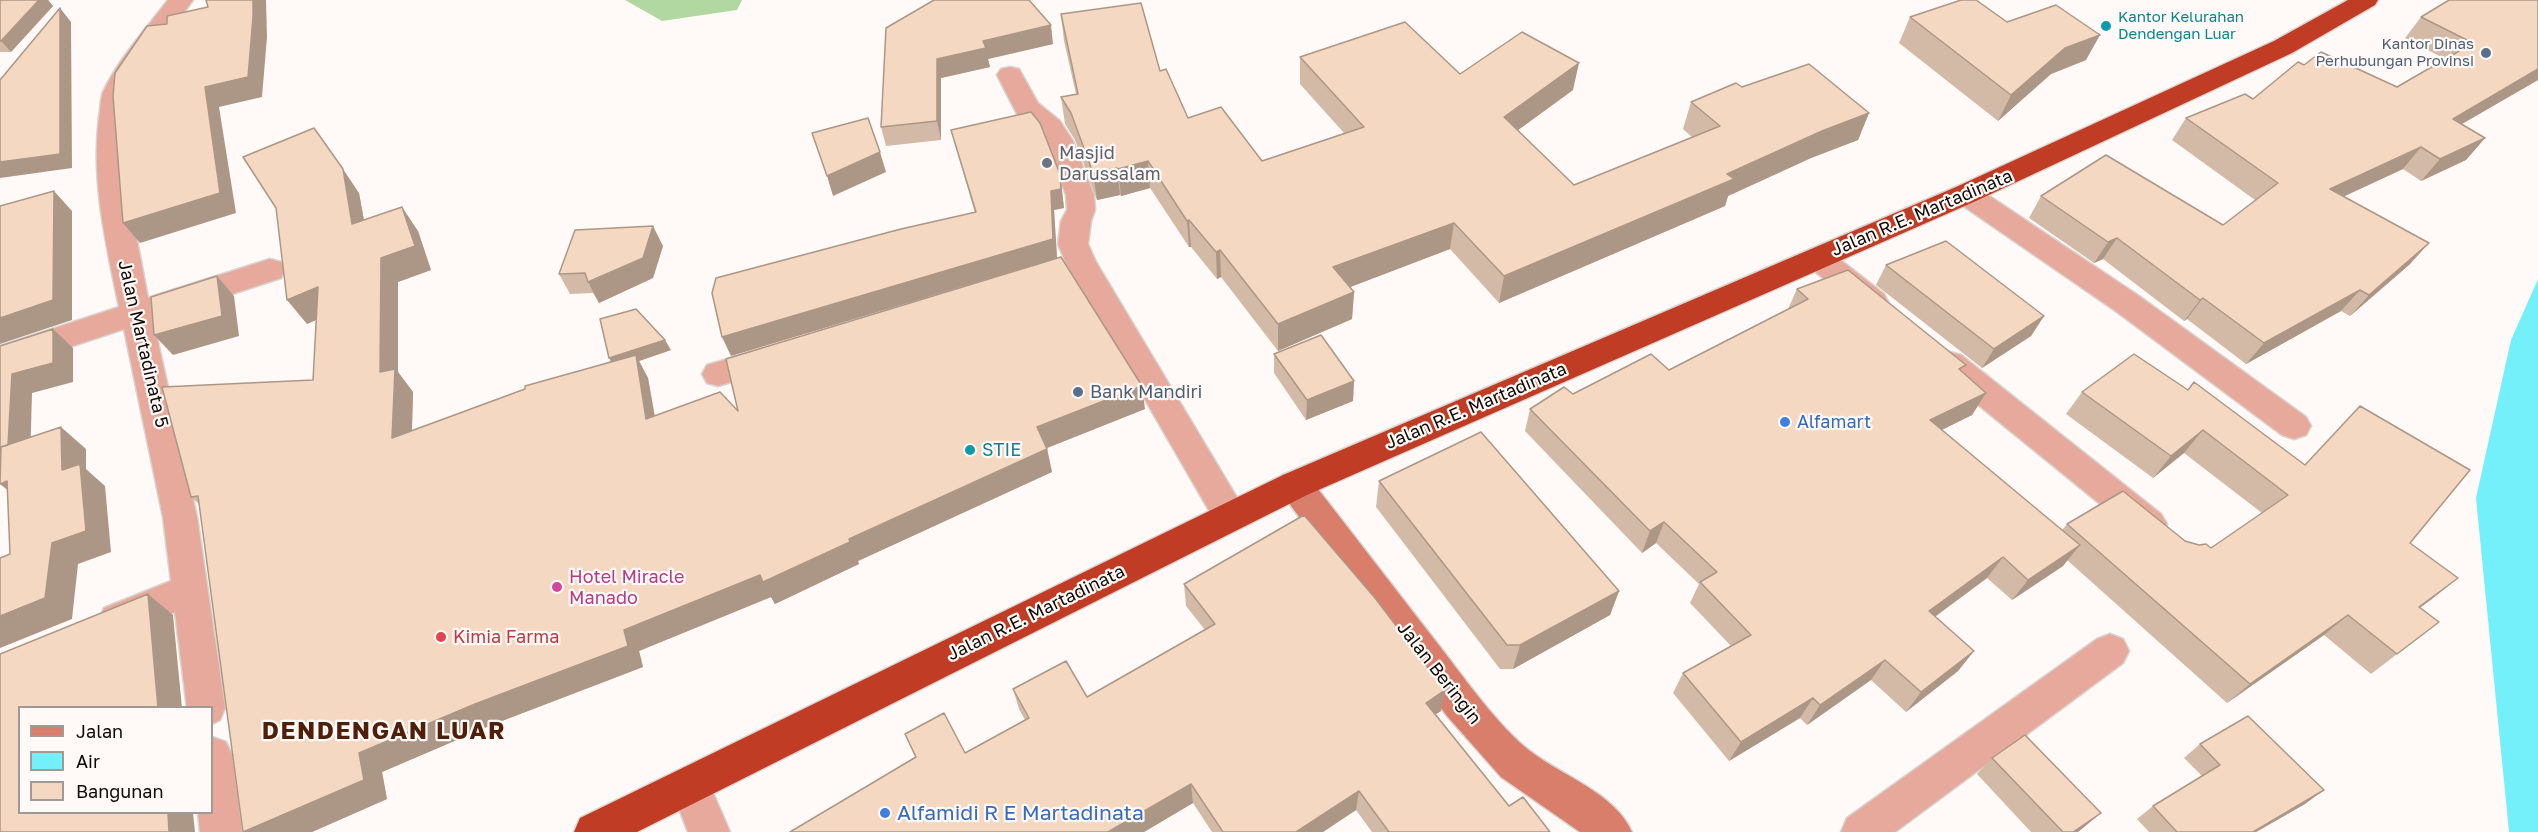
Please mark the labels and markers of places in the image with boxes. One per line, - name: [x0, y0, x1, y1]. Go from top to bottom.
- place label: Kantor Kelurahan Dendengan Luar: [2118, 8, 2244, 43]
- marker: Kantor Kelurahan Dendengan Luar: [2099, 19, 2113, 33]
- place label: Kantor Dinas Perhubungan Provinsi: [2315, 35, 2474, 70]
- marker: Kantor Dinas Perhubungan Provinsi: [2479, 46, 2493, 60]
- place label: Masjid Darussalam: [1059, 142, 1161, 184]
- marker: Masjid Darussalam: [1040, 156, 1054, 170]
- place label: Bank Mandiri: [1090, 381, 1202, 403]
- marker: Bank Mandiri: [1071, 385, 1085, 399]
- place label: Alfamart: [1797, 411, 1871, 433]
- marker: Alfamart: [1778, 415, 1792, 429]
- place label: STIE: [982, 439, 1021, 461]
- marker: STIE: [963, 443, 977, 457]
- place label: Hotel Miracle Manado: [569, 566, 685, 608]
- marker: Hotel Miracle Manado: [550, 580, 564, 594]
- place label: Kimia Farma: [453, 626, 559, 648]
- marker: Kimia Farma: [434, 630, 448, 644]
- place label: Alfamidi R E Martadinata: [897, 800, 1144, 826]
- marker: Alfamidi R E Martadinata: [878, 806, 892, 820]

